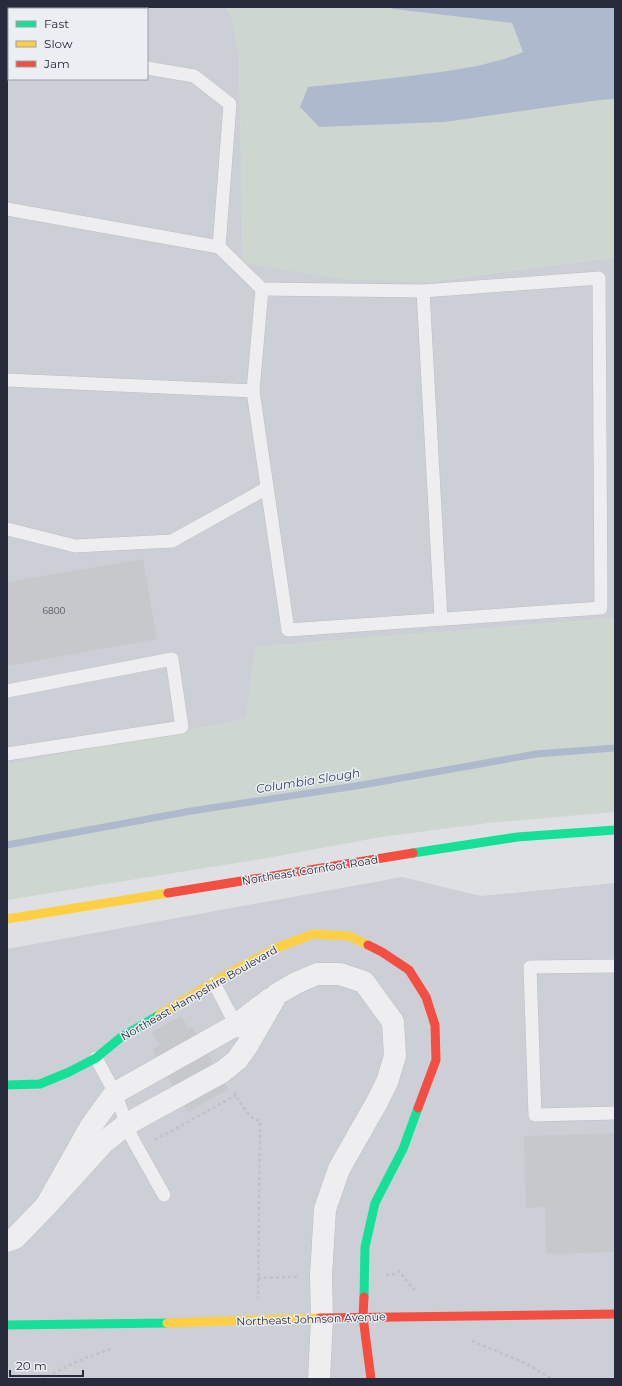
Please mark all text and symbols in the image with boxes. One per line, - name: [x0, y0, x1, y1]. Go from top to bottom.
- legend: [8, 8, 148, 80]
- text: Fast: [44, 16, 69, 31]
- text: Slow: [44, 36, 73, 51]
- text: Jam: [43, 56, 70, 71]
- house number: 6800: [42, 605, 66, 616]
- water label: Columbia Slough: [255, 765, 361, 796]
- street label: Northeast Cornfoot Road: [241, 852, 379, 888]
- street label: Northeast Hampshire Boulevard: [118, 942, 280, 1044]
- street label: Northeast Johnson Avenue: [236, 1309, 386, 1329]
- scale bar: [10, 1352, 83, 1378]
- text: 20 m: [16, 1358, 47, 1373]

